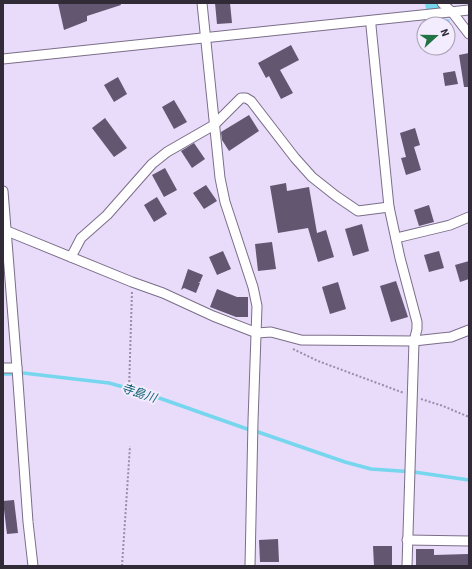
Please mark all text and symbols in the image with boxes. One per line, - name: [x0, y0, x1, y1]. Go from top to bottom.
- north arrow: [416, 16, 456, 56]
- text: N: [437, 26, 453, 39]
- water label: 寺島川: [119, 380, 160, 408]

